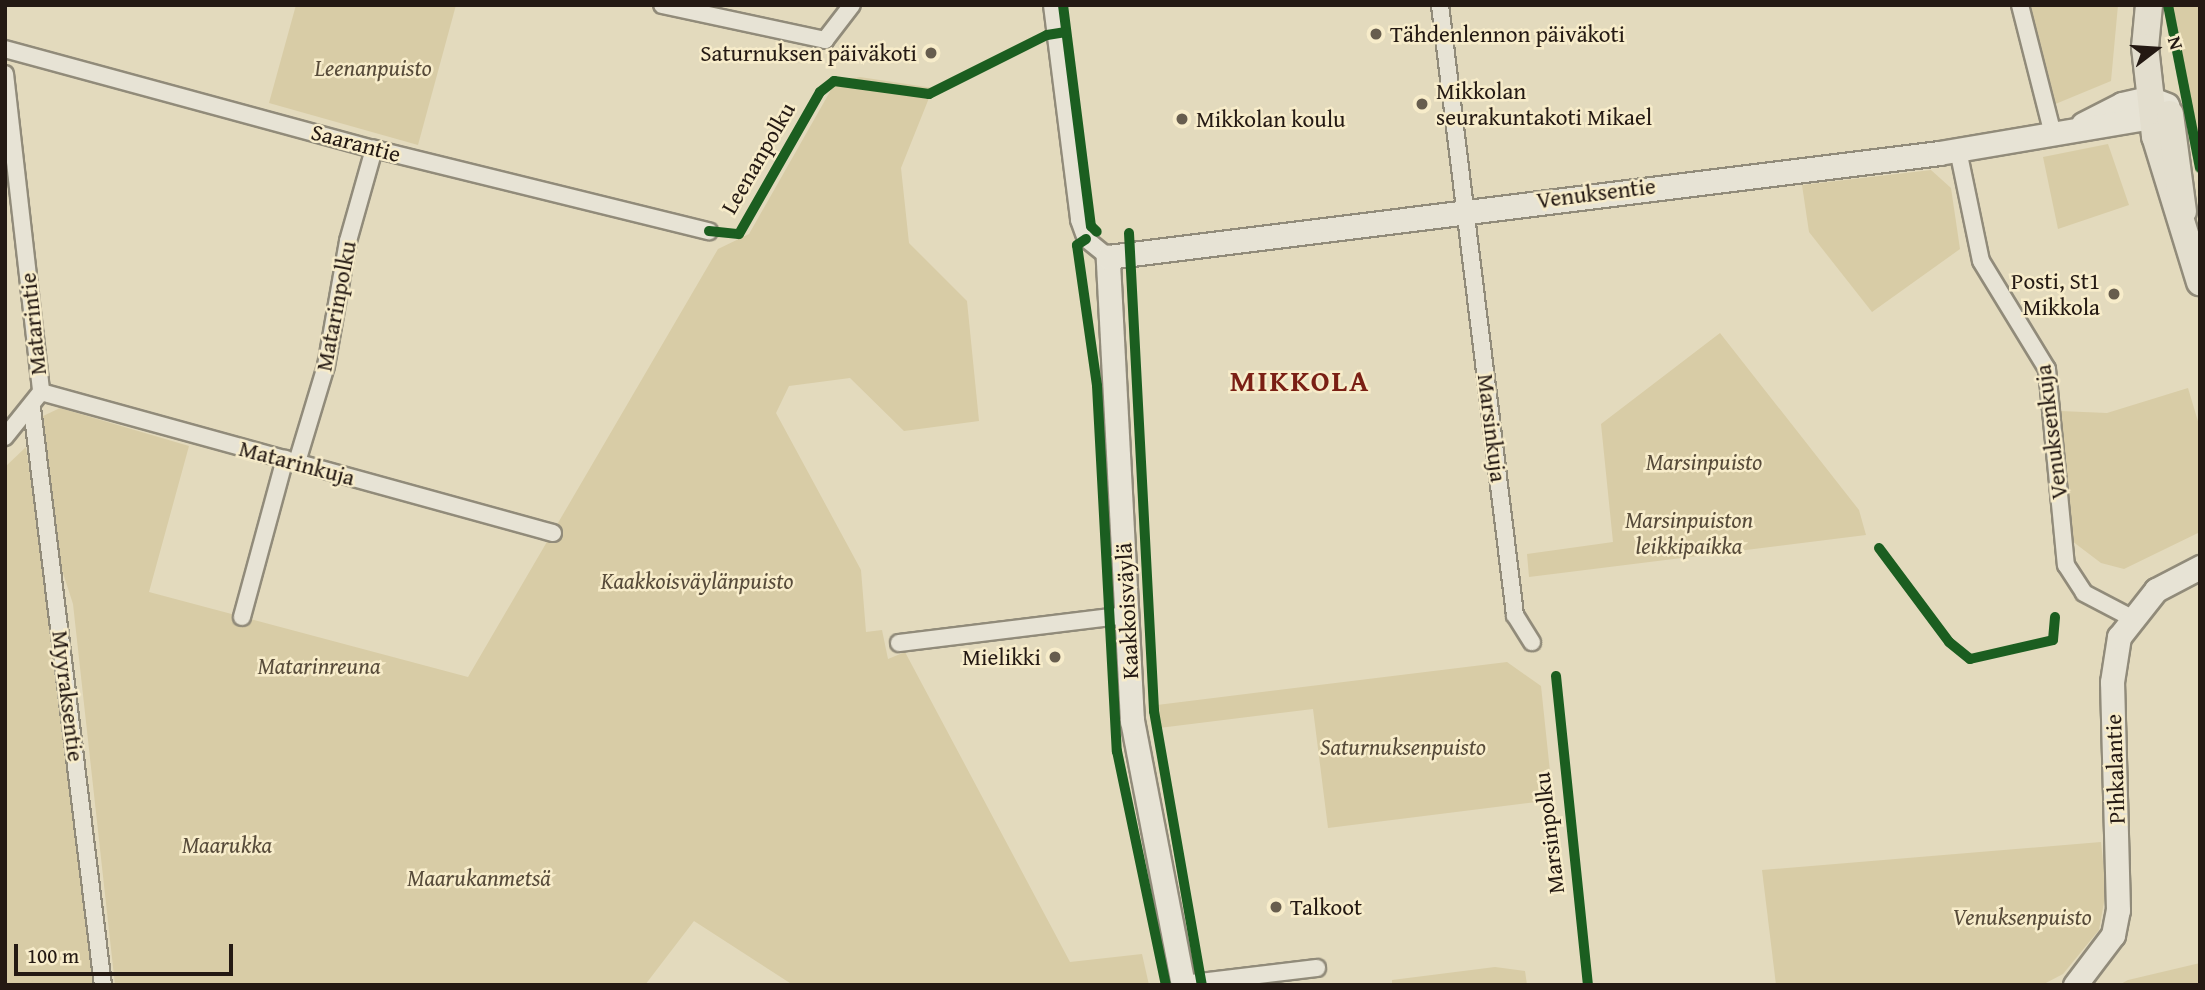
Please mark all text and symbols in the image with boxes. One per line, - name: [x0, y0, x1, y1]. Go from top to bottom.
- north arrow: [2121, 14, 2191, 84]
- place label: Tähdenlennon päiväkoti: [1390, 20, 1625, 48]
- marker: Tähdenlennon päiväkoti: [1368, 26, 1384, 42]
- text: N: [2161, 33, 2191, 53]
- place label: Saturnuksen päiväkoti: [700, 39, 917, 67]
- marker: Saturnuksen päiväkoti: [923, 45, 939, 61]
- park label: Leenanpuisto: [314, 54, 432, 82]
- place label: Mikkolan seurakuntakoti Mikael: [1436, 77, 1652, 131]
- marker: Mikkolan seurakuntakoti Mikael: [1414, 96, 1430, 112]
- street label: Leenanpolku: [715, 97, 801, 219]
- place label: Mikkolan koulu: [1196, 105, 1346, 133]
- marker: Mikkolan koulu: [1174, 111, 1190, 127]
- street label: Saarantie: [308, 118, 404, 168]
- street label: Venuksentie: [1535, 172, 1657, 214]
- street label: Matarinpolku: [310, 238, 362, 374]
- place label: Posti, St1 Mikkola: [2011, 267, 2100, 321]
- street label: Matarintie: [14, 271, 52, 377]
- marker: Posti, St1 Mikkola: [2106, 286, 2122, 302]
- district label: MIKKOLA: [1231, 362, 1369, 398]
- street label: Venuksenkuja: [2029, 363, 2073, 501]
- street label: Marsinkuja: [1472, 372, 1512, 484]
- street label: Matarinkuja: [236, 434, 358, 492]
- park label: Marsinpuisto: [1646, 448, 1762, 476]
- park label: Marsinpuiston leikkipaikka: [1625, 506, 1753, 560]
- street label: Kaakkoisväylä: [1110, 542, 1144, 680]
- park label: Kaakkoisväylänpuisto: [601, 567, 793, 595]
- street label: Myyraksentie: [46, 629, 90, 763]
- place label: Mielikki: [962, 643, 1041, 671]
- marker: Mielikki: [1047, 649, 1063, 665]
- park label: Matarinreuna: [257, 652, 381, 680]
- street label: Pihkalantie: [2099, 714, 2131, 824]
- park label: Saturnuksenpuisto: [1320, 733, 1486, 761]
- street label: Marsinpolku: [1528, 771, 1570, 895]
- park label: Maarukka: [182, 831, 272, 859]
- park label: Maarukanmetsä: [407, 864, 551, 892]
- place label: Talkoot: [1290, 893, 1362, 921]
- marker: Talkoot: [1268, 899, 1284, 915]
- park label: Venuksenpuisto: [1952, 903, 2092, 931]
- scale bar: [18, 930, 236, 974]
- text: 100 m: [27, 940, 79, 971]

